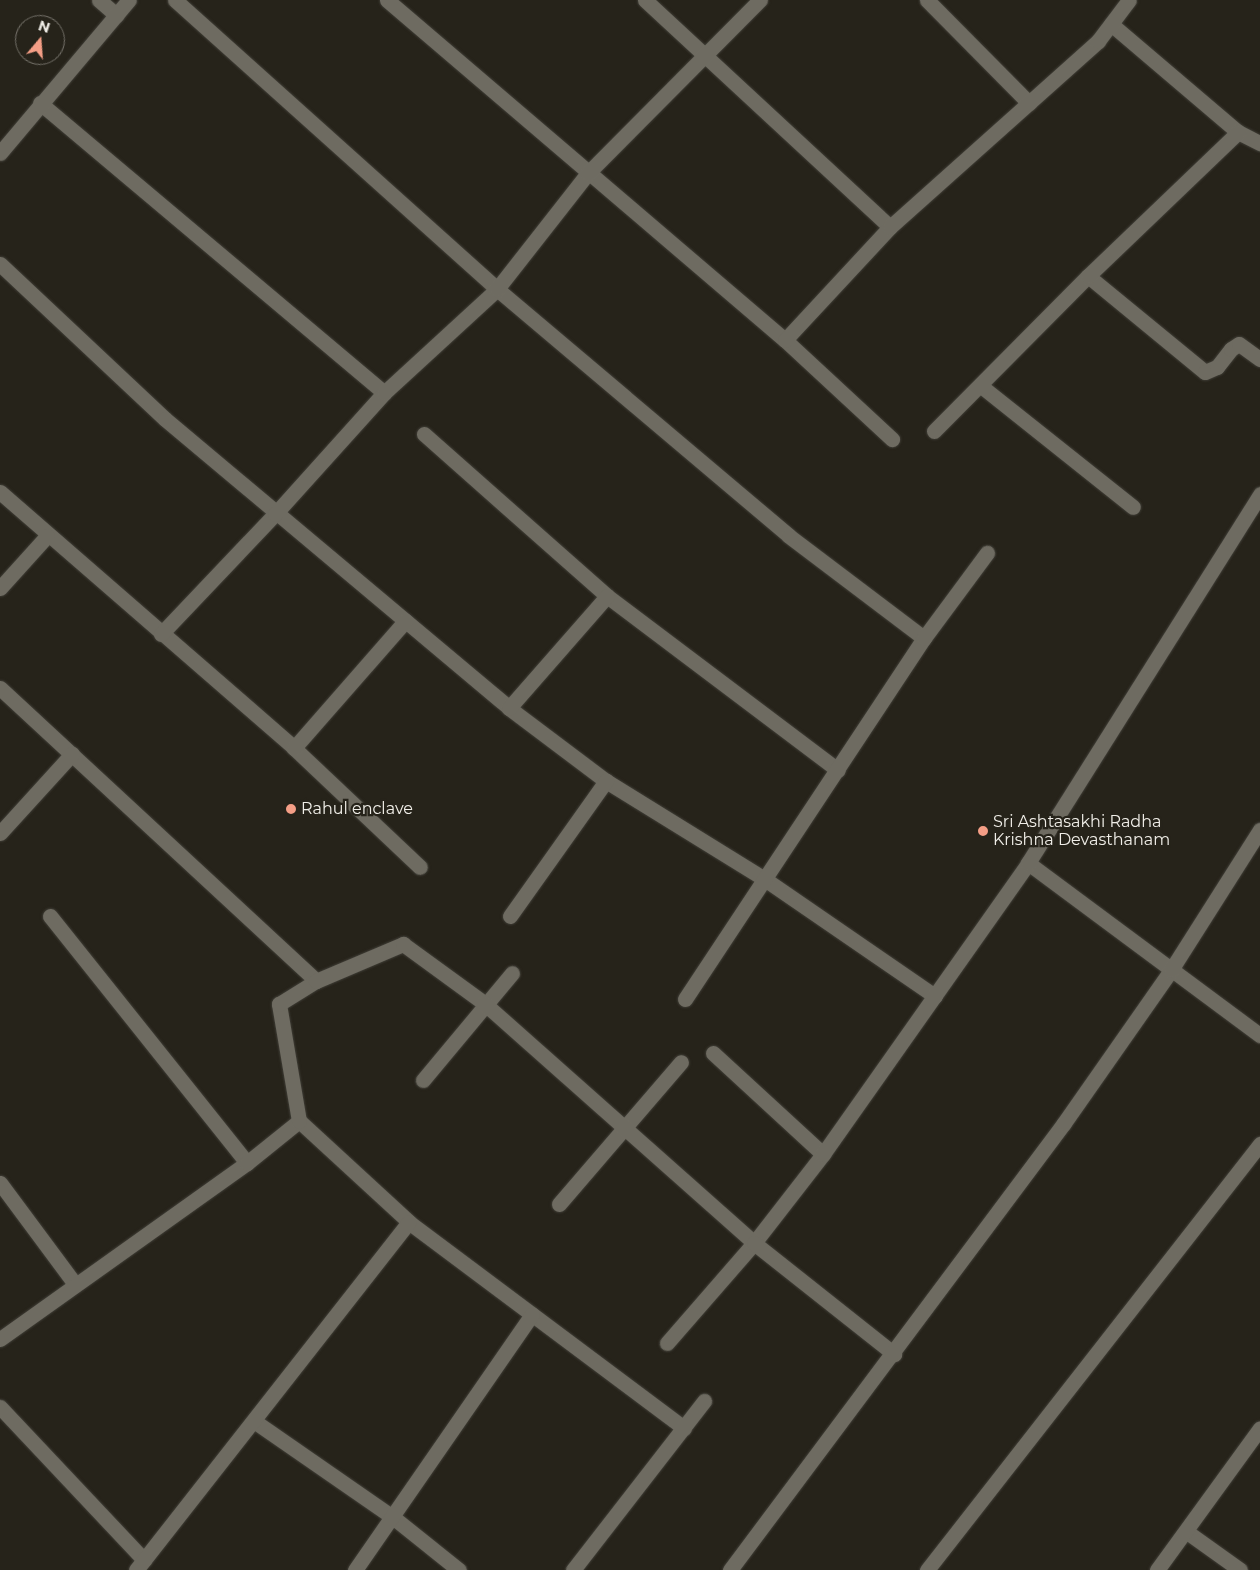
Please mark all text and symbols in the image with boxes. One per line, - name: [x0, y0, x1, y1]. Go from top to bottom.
- north arrow: [15, 15, 65, 65]
- text: N: [36, 16, 52, 37]
- place label: Rahul enclave: [301, 799, 413, 819]
- marker: Rahul enclave: [285, 803, 297, 815]
- place label: Sri Ashtasakhi Radha Krishna Devasthanam: [993, 812, 1170, 850]
- marker: Sri Ashtasakhi Radha Krishna Devasthanam: [977, 825, 989, 837]

